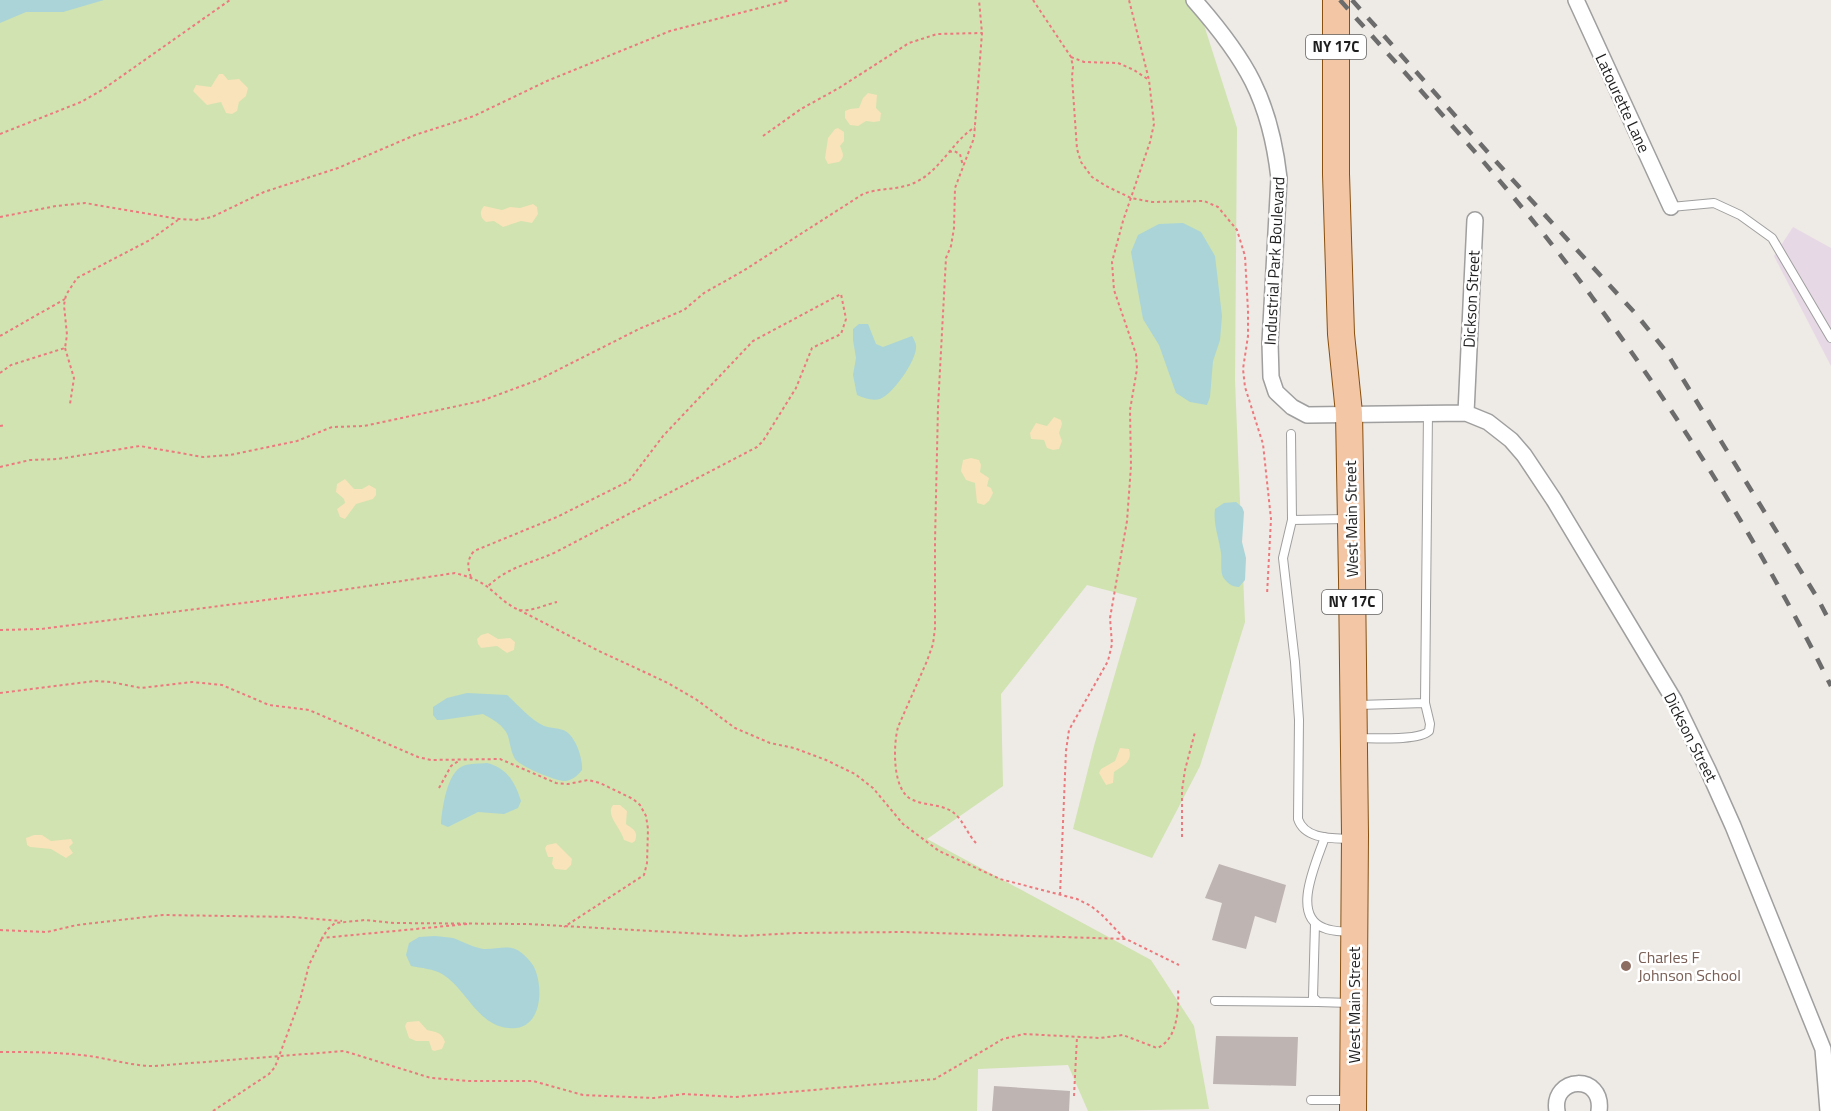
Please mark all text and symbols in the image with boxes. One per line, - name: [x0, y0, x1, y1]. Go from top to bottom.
- road number: NY 17C: [1306, 35, 1366, 59]
- street label: Latourette Lane: [1590, 50, 1656, 156]
- street label: Industrial Park Boulevard: [1258, 176, 1290, 346]
- street label: Dickson Street: [1456, 249, 1486, 348]
- street label: West Main Street: [1338, 460, 1364, 578]
- road number: NY 17C: [1322, 590, 1382, 614]
- street label: Dickson Street: [1658, 688, 1724, 786]
- place label: Charles F Johnson School: [1638, 945, 1741, 987]
- street label: West Main Street: [1342, 946, 1366, 1063]
- marker: Charles F Johnson School: [1619, 959, 1633, 973]

